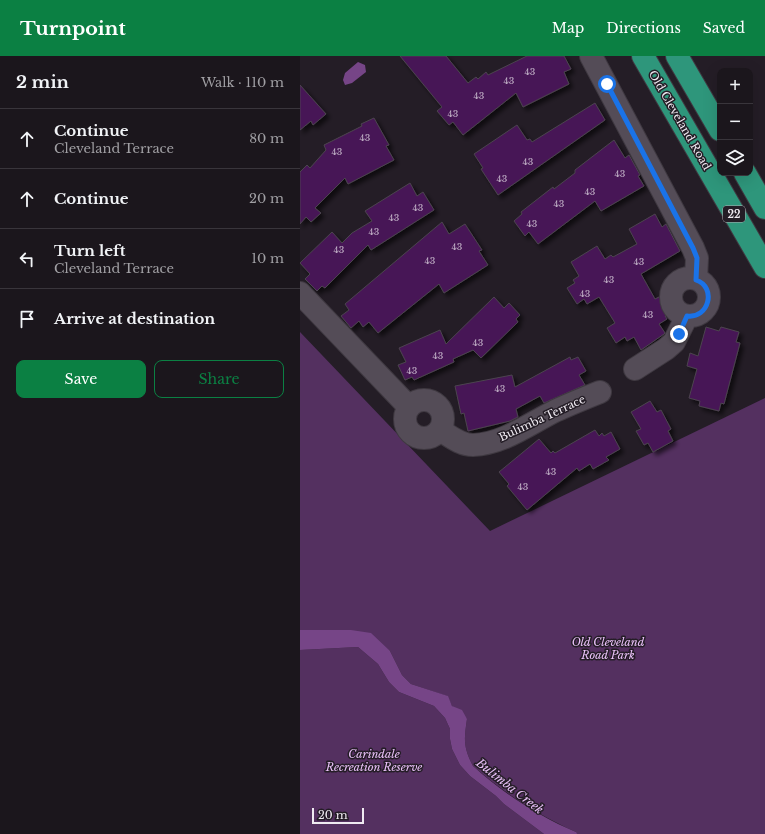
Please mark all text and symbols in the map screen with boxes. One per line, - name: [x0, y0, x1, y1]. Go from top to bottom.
- text: Turnpoint: [20, 17, 126, 40]
- text: Map: [552, 19, 584, 37]
- text: Directions: [606, 19, 681, 37]
- text: Saved: [703, 19, 745, 37]
- house number: 43: [525, 66, 535, 77]
- street label: Old Cleveland Road: [646, 68, 715, 173]
- map controls: [717, 68, 753, 176]
- button: +: [717, 68, 753, 104]
- text: 2 min: [16, 72, 69, 93]
- text: Walk · 110 m: [201, 74, 284, 91]
- house number: 43: [504, 75, 514, 86]
- route start: [598, 75, 616, 93]
- house number: 43: [474, 90, 484, 101]
- button: −: [717, 104, 753, 140]
- house number: 43: [448, 108, 458, 119]
- text: Continue: [54, 121, 129, 140]
- icon: ahead: [16, 128, 38, 150]
- text: 80 m: [249, 130, 284, 147]
- house number: 43: [360, 132, 370, 143]
- text: Cleveland Terrace: [54, 140, 174, 157]
- button: layers: [717, 140, 753, 176]
- house number: 43: [332, 146, 342, 157]
- house number: 43: [523, 156, 533, 167]
- house number: 43: [615, 168, 625, 179]
- house number: 43: [497, 173, 507, 184]
- house number: 43: [585, 186, 595, 197]
- icon: ahead: [16, 188, 38, 210]
- text: Continue: [54, 189, 129, 208]
- text: 20 m: [249, 190, 284, 207]
- house number: 43: [554, 198, 564, 209]
- house number: 43: [413, 202, 423, 213]
- road number: 22: [723, 206, 745, 222]
- house number: 43: [389, 212, 399, 223]
- house number: 43: [527, 218, 537, 229]
- house number: 43: [369, 226, 379, 237]
- text: Turn left: [54, 241, 125, 260]
- house number: 43: [452, 241, 462, 252]
- house number: 43: [334, 244, 344, 255]
- icon: left: [16, 248, 38, 270]
- text: 10 m: [251, 250, 284, 267]
- house number: 43: [425, 255, 435, 266]
- house number: 43: [634, 256, 644, 267]
- text: Cleveland Terrace: [54, 260, 174, 277]
- house number: 43: [604, 274, 614, 285]
- house number: 43: [580, 288, 590, 299]
- icon: arrive: [16, 308, 38, 330]
- text: Arrive at destination: [54, 309, 215, 328]
- house number: 43: [643, 309, 653, 320]
- route end: [670, 325, 688, 343]
- house number: 43: [473, 337, 483, 348]
- house number: 43: [433, 350, 443, 361]
- button: Save: [16, 360, 146, 398]
- button: Share: [154, 360, 284, 398]
- house number: 43: [407, 365, 417, 376]
- house number: 43: [495, 383, 505, 394]
- street label: Bulimba Terrace: [497, 392, 587, 444]
- house number: 43: [546, 466, 556, 477]
- house number: 43: [518, 481, 528, 492]
- park label: Old Cleveland Road Park: [572, 635, 645, 662]
- park label: Carindale Recreation Reserve: [325, 747, 422, 774]
- water label: Bulimba Creek: [473, 754, 547, 817]
- scale bar: [312, 806, 364, 825]
- text: 20 m: [318, 808, 348, 822]

